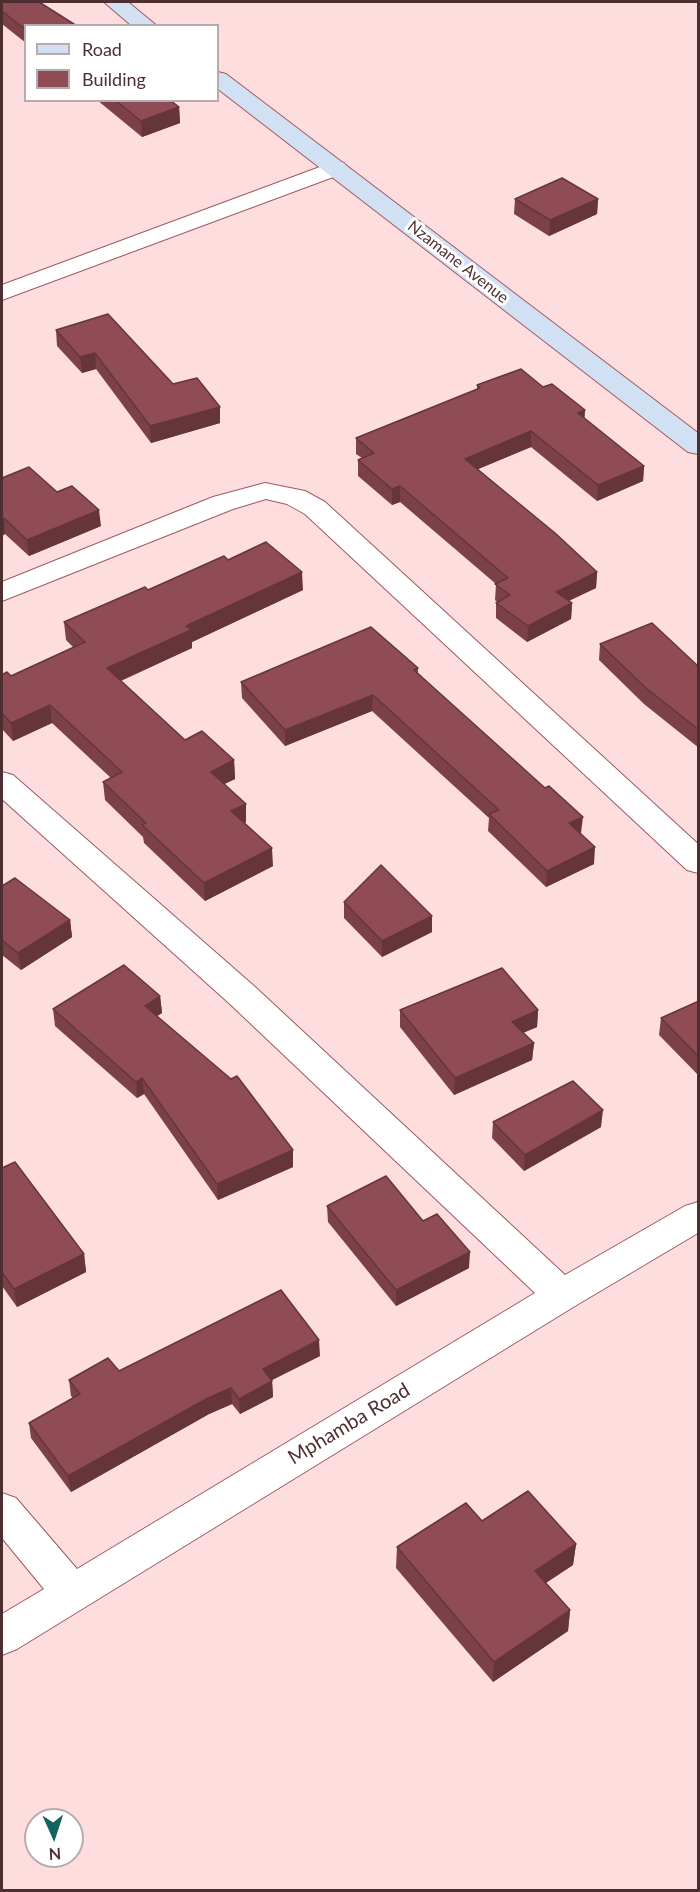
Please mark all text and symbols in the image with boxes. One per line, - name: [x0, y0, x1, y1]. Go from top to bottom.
- legend: [24, 24, 219, 102]
- text: Road: [82, 38, 122, 60]
- text: Building: [82, 68, 146, 90]
- street label: Nzamane Avenue: [404, 217, 512, 307]
- street label: Mphamba Road: [284, 1378, 414, 1470]
- north arrow: [24, 1808, 84, 1868]
- text: N: [48, 1845, 62, 1864]

